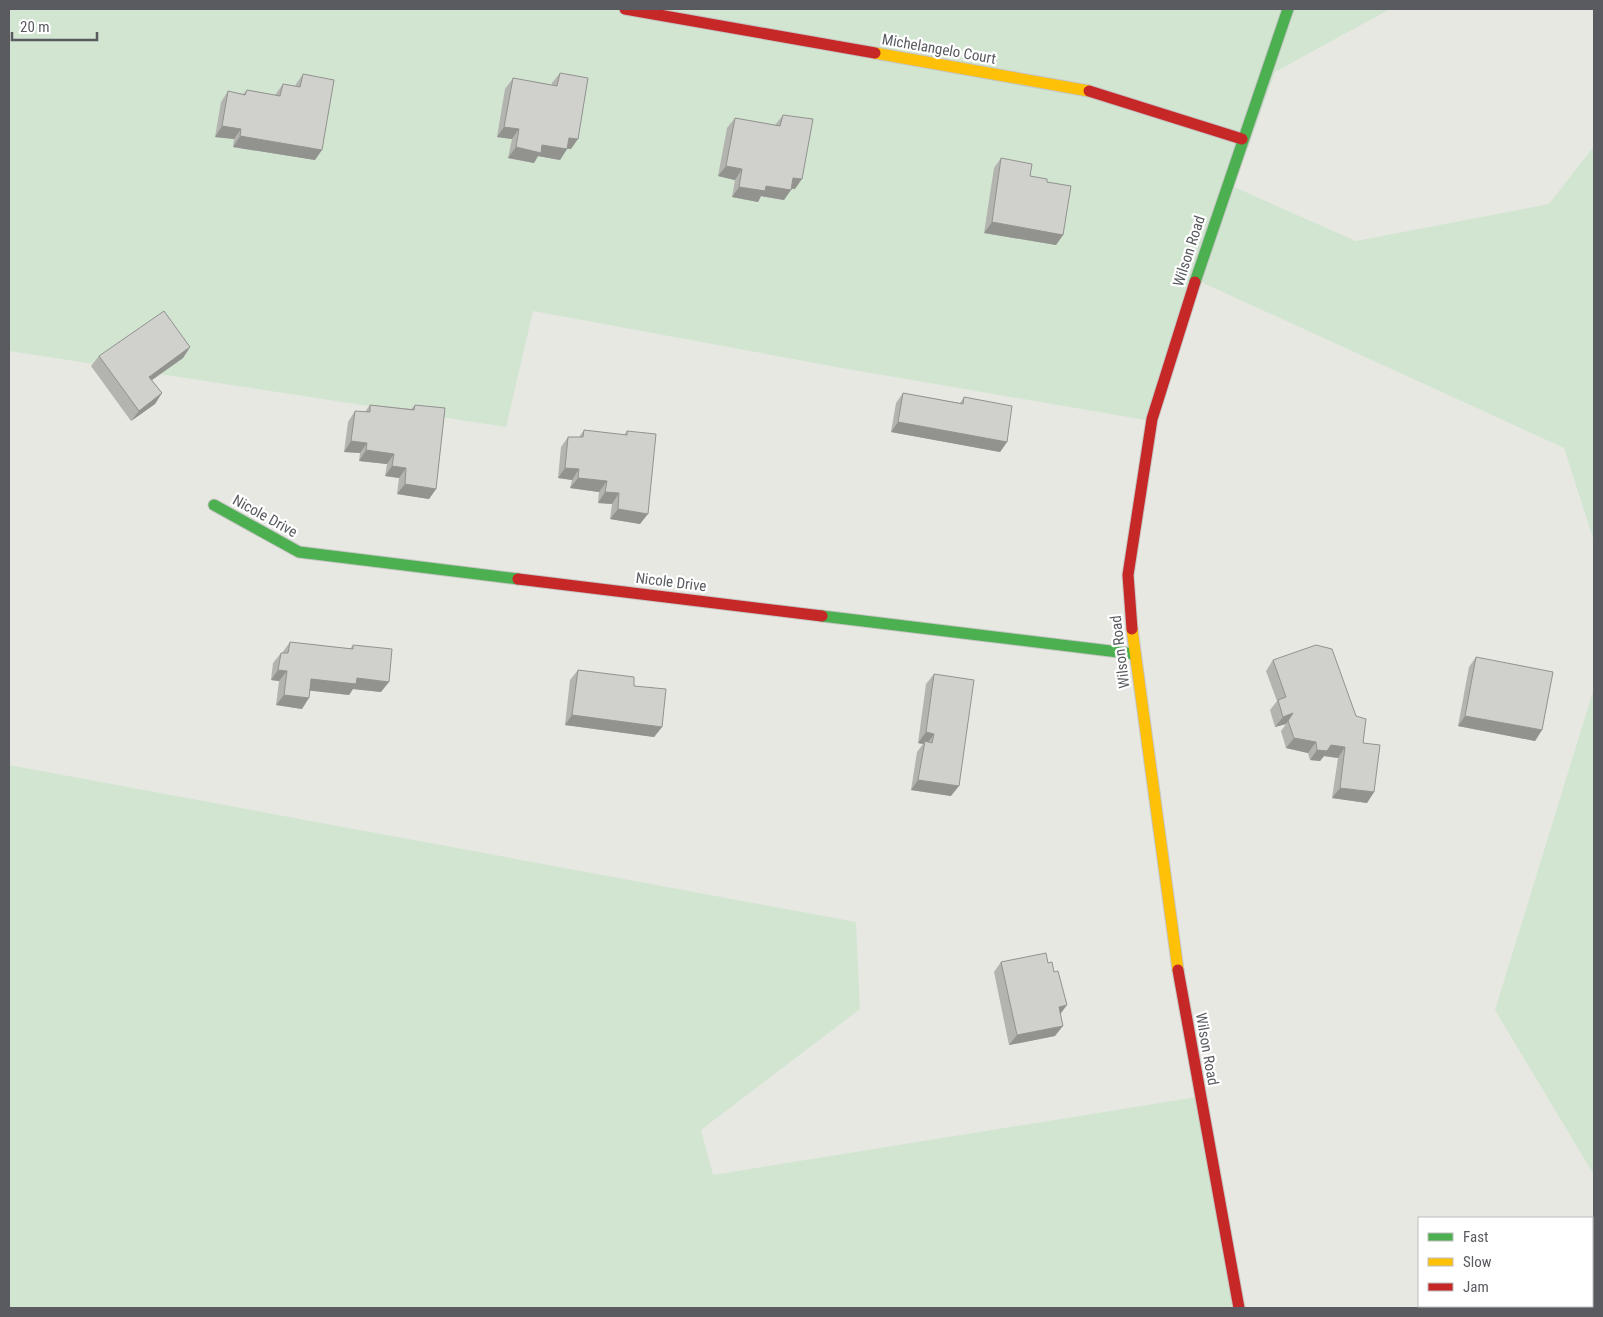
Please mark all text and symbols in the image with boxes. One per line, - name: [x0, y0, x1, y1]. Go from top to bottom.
- scale bar: [12, 10, 98, 42]
- text: 20 m: [20, 18, 50, 36]
- street label: Michelangelo Court: [881, 30, 997, 68]
- street label: Wilson Road: [1169, 213, 1209, 289]
- street label: Nicole Drive: [230, 491, 300, 541]
- street label: Nicole Drive: [635, 569, 707, 595]
- street label: Wilson Road: [1107, 614, 1133, 690]
- street label: Wilson Road: [1192, 1011, 1222, 1087]
- legend: [1418, 1217, 1593, 1307]
- text: Fast: [1463, 1228, 1488, 1246]
- text: Slow: [1463, 1253, 1492, 1271]
- text: Jam: [1463, 1278, 1489, 1296]

